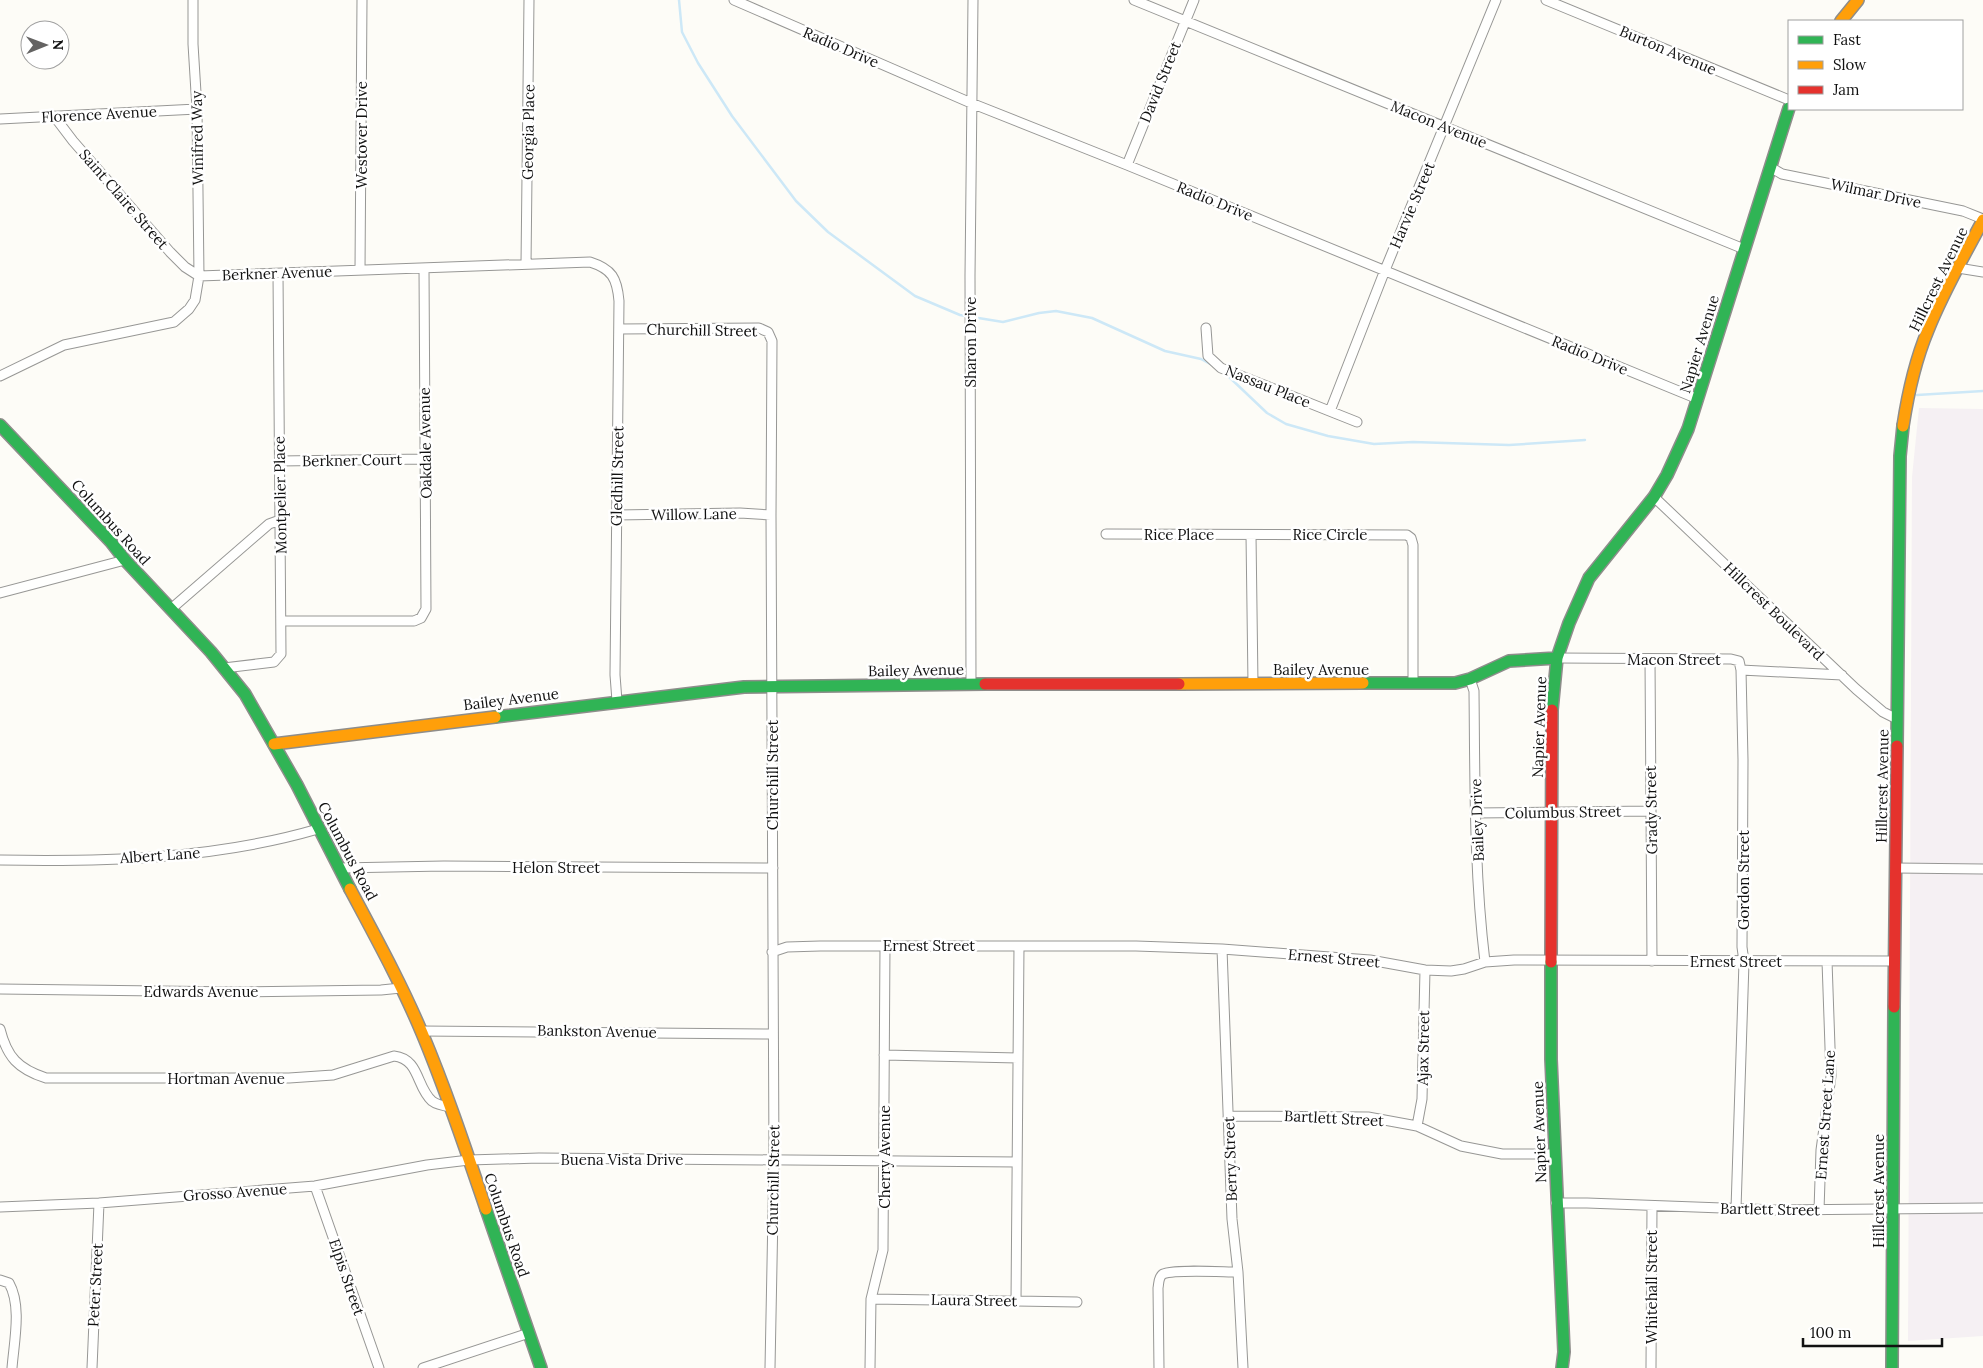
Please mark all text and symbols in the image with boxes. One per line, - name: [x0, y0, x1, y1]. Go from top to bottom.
- north arrow: [20, 20, 70, 70]
- legend: [1788, 20, 1963, 110]
- street label: Burton Avenue: [1617, 21, 1719, 79]
- street label: Radio Drive: [800, 23, 882, 71]
- text: Fast: [1833, 30, 1861, 49]
- street label: David Street: [1135, 38, 1185, 125]
- text: N: [49, 39, 67, 51]
- text: Slow: [1833, 55, 1866, 74]
- text: Jam: [1832, 80, 1860, 99]
- street label: Westover Drive: [352, 81, 371, 189]
- street label: Georgia Place: [518, 84, 538, 180]
- street label: Winifred Way: [187, 91, 207, 185]
- street label: Macon Avenue: [1388, 96, 1490, 152]
- street label: Florence Avenue: [41, 101, 157, 127]
- street label: Saint Claire Street: [75, 145, 173, 253]
- street label: Harvie Street: [1385, 159, 1439, 251]
- street label: Wilmar Drive: [1829, 174, 1923, 212]
- street label: Radio Drive: [1174, 177, 1256, 225]
- street label: Hillcrest Avenue: [1904, 224, 1972, 334]
- street label: Berkner Avenue: [221, 262, 333, 284]
- street label: Napier Avenue: [1675, 293, 1723, 395]
- street label: Sharon Drive: [961, 297, 980, 387]
- street label: Churchill Street: [647, 320, 758, 340]
- street label: Radio Drive: [1549, 331, 1631, 379]
- street label: Nassau Place: [1223, 360, 1313, 412]
- street label: Oakdale Avenue: [415, 387, 435, 499]
- street label: Gledhill Street: [607, 425, 627, 526]
- street label: Montpelier Place: [269, 436, 291, 554]
- street label: Berkner Court: [302, 450, 402, 470]
- street label: Columbus Road: [67, 475, 155, 569]
- street label: Willow Lane: [651, 504, 737, 524]
- street label: Rice Place: [1144, 525, 1214, 544]
- street label: Rice Circle: [1293, 525, 1367, 544]
- street label: Hillcrest Boulevard: [1720, 558, 1828, 664]
- street label: Macon Street: [1627, 650, 1721, 669]
- street label: Bailey Avenue: [868, 660, 964, 680]
- street label: Bailey Avenue: [1273, 660, 1369, 679]
- street label: Napier Avenue: [1528, 676, 1550, 778]
- street label: Bailey Avenue: [462, 684, 560, 714]
- street label: Churchill Street: [763, 719, 782, 830]
- street label: Hillcrest Avenue: [1872, 729, 1892, 843]
- street label: Grady Street: [1641, 765, 1661, 855]
- street label: Bailey Drive: [1466, 778, 1488, 862]
- street label: Columbus Road: [314, 798, 382, 904]
- street label: Columbus Street: [1504, 801, 1622, 823]
- street label: Gordon Street: [1734, 830, 1753, 930]
- street label: Albert Lane: [118, 843, 201, 867]
- street label: Helon Street: [512, 858, 600, 877]
- street label: Ernest Street: [883, 936, 975, 955]
- street label: Ernest Street: [1287, 945, 1381, 972]
- street label: Ernest Street: [1690, 952, 1782, 971]
- street label: Edwards Avenue: [144, 982, 259, 1001]
- street label: Ajax Street: [1413, 1010, 1433, 1087]
- street label: Bankston Avenue: [537, 1020, 657, 1042]
- street label: Ernest Street Lane: [1811, 1049, 1839, 1181]
- street label: Hortman Avenue: [167, 1069, 285, 1088]
- street label: Napier Avenue: [1528, 1081, 1550, 1183]
- street label: Cherry Avenue: [875, 1105, 894, 1209]
- street label: Bartlett Street: [1284, 1106, 1385, 1130]
- street label: Berry Street: [1219, 1116, 1241, 1202]
- street label: Churchill Street: [763, 1124, 783, 1235]
- street label: Hillcrest Avenue: [1869, 1134, 1888, 1248]
- street label: Buena Vista Drive: [561, 1150, 683, 1169]
- street label: Columbus Road: [480, 1170, 534, 1280]
- street label: Grosso Avenue: [182, 1179, 288, 1205]
- street label: Bartlett Street: [1720, 1199, 1820, 1219]
- street label: Whitehall Street: [1642, 1230, 1661, 1344]
- street label: Elpis Street: [325, 1236, 369, 1318]
- street label: Peter Street: [83, 1242, 107, 1327]
- street label: Laura Street: [931, 1290, 1017, 1310]
- scale bar: [1803, 1316, 1942, 1348]
- text: 100 m: [1810, 1323, 1851, 1342]

